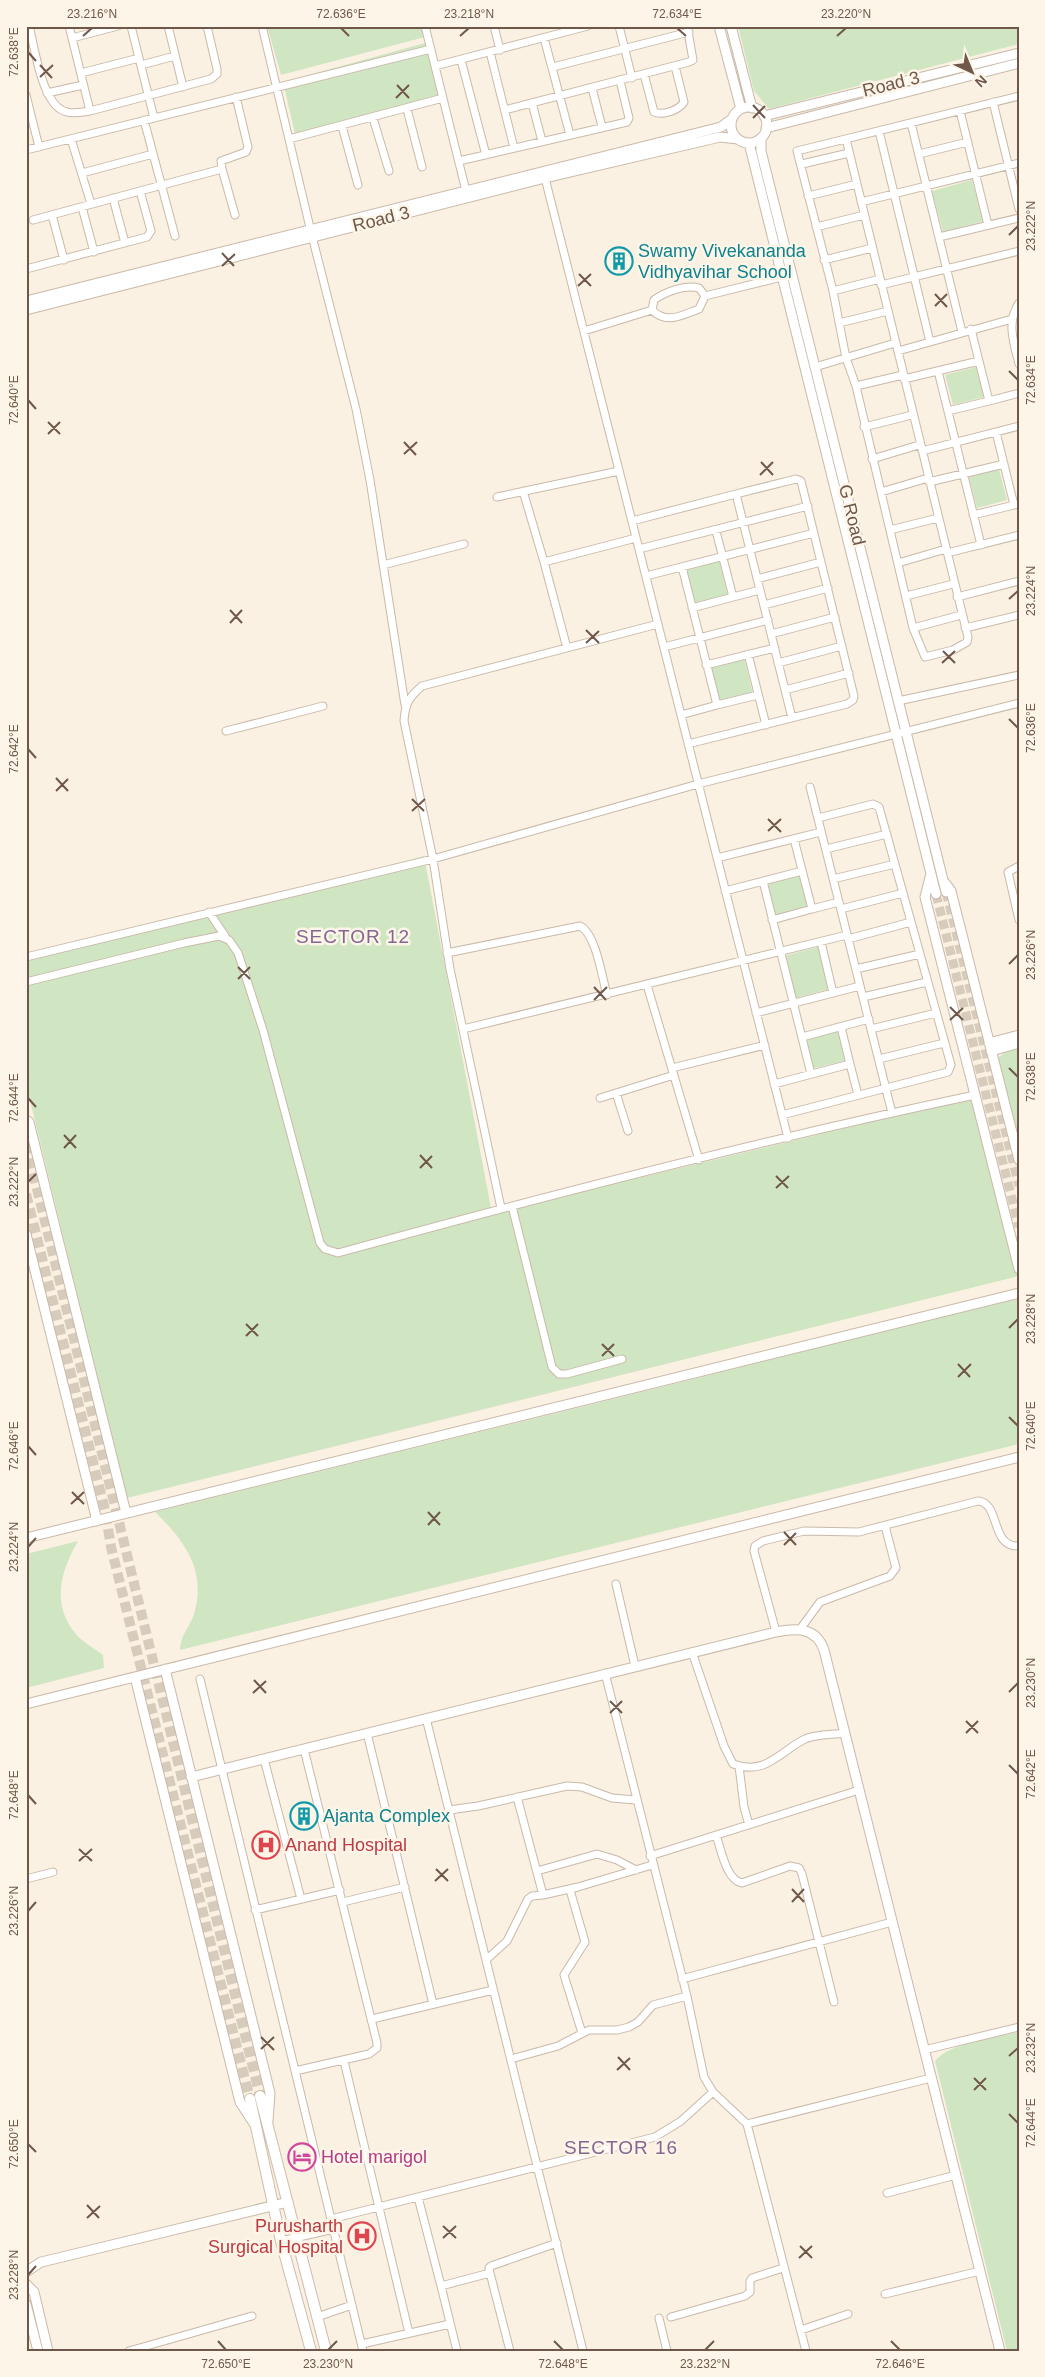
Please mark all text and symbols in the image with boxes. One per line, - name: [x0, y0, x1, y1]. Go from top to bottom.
- text: 23.216°N: [67, 7, 117, 21]
- text: 72.636°E: [316, 7, 366, 21]
- text: 23.218°N: [444, 7, 494, 21]
- text: 72.634°E: [652, 7, 702, 21]
- text: 23.220°N: [821, 7, 871, 21]
- text: 72.638°E: [7, 27, 21, 77]
- north arrow: [948, 48, 998, 98]
- street label: Road 3: [860, 67, 922, 101]
- text: N: [972, 72, 990, 91]
- text: 23.222°N: [1024, 201, 1038, 251]
- street label: Road 3: [350, 202, 412, 236]
- place label: Swamy Vivekananda Vidhyavihar School: [638, 241, 807, 282]
- building icon: Swamy Vivekananda Vidhyavihar School: [604, 246, 634, 276]
- text: 72.634°E: [1024, 355, 1038, 405]
- text: 72.640°E: [7, 375, 21, 425]
- street label: G Road: [835, 482, 869, 548]
- text: 23.224°N: [1024, 566, 1038, 616]
- text: 72.636°E: [1024, 703, 1038, 753]
- text: 72.642°E: [7, 724, 21, 774]
- district label: SECTOR 12: [296, 926, 410, 947]
- text: 23.226°N: [1024, 930, 1038, 980]
- text: 72.638°E: [1024, 1052, 1038, 1102]
- text: 72.644°E: [7, 1073, 21, 1123]
- text: 23.222°N: [7, 1157, 21, 1207]
- text: 23.228°N: [1024, 1294, 1038, 1344]
- text: 72.640°E: [1024, 1401, 1038, 1451]
- text: 72.646°E: [7, 1421, 21, 1471]
- text: 23.224°N: [7, 1522, 21, 1572]
- text: 23.230°N: [1024, 1658, 1038, 1708]
- text: 72.642°E: [1024, 1749, 1038, 1799]
- text: 72.648°E: [7, 1770, 21, 1820]
- building icon: Ajanta Complex: [289, 1801, 319, 1831]
- place label: Ajanta Complex: [323, 1806, 450, 1826]
- hospital icon: Anand Hospital: [251, 1830, 281, 1860]
- place label: Anand Hospital: [285, 1835, 407, 1855]
- text: 23.226°N: [7, 1886, 21, 1936]
- text: 23.232°N: [1024, 2023, 1038, 2073]
- text: 72.644°E: [1024, 2098, 1038, 2148]
- text: 72.650°E: [7, 2119, 21, 2169]
- district label: SECTOR 16: [564, 2137, 678, 2158]
- hotel icon: Hotel marigol: [287, 2142, 317, 2172]
- place label: Hotel marigol: [321, 2147, 427, 2167]
- place label: Purusharth Surgical Hospital: [208, 2216, 343, 2257]
- hospital icon: Purusharth Surgical Hospital: [347, 2221, 377, 2251]
- text: 23.228°N: [7, 2250, 21, 2300]
- text: 72.650°E: [201, 2357, 251, 2371]
- text: 23.230°N: [303, 2357, 353, 2371]
- text: 72.648°E: [538, 2357, 588, 2371]
- text: 23.232°N: [680, 2357, 730, 2371]
- text: 72.646°E: [875, 2357, 925, 2371]

